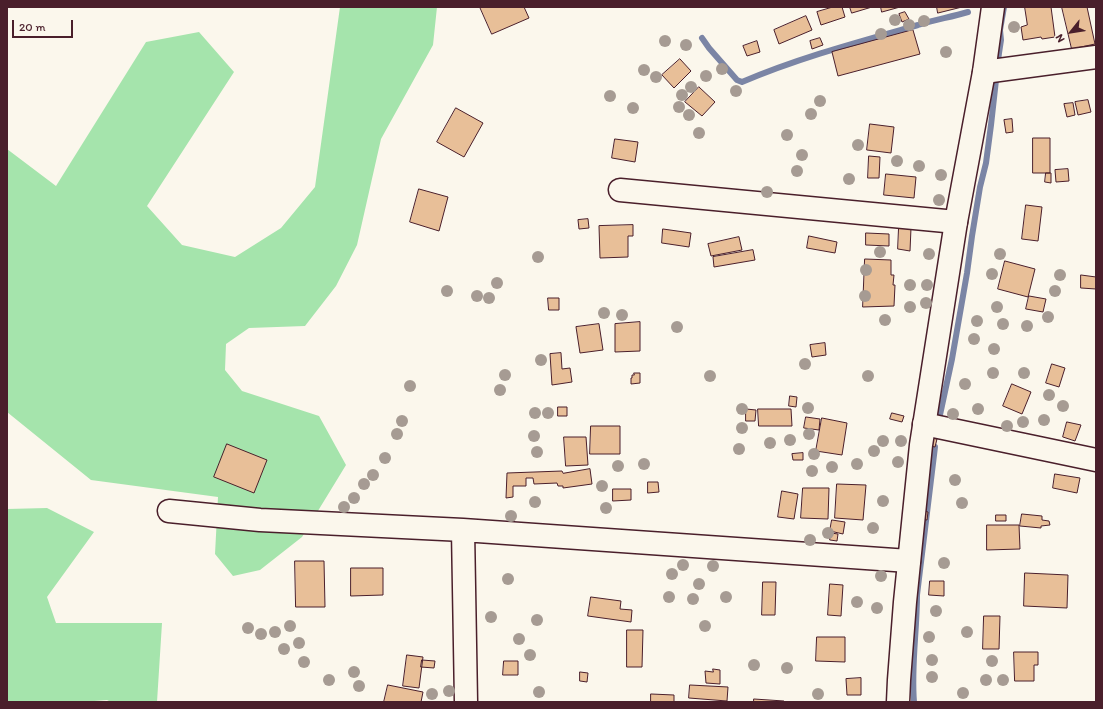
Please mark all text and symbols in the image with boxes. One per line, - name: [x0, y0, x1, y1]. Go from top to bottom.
- scale bar: [14, 12, 75, 38]
- north arrow: [1051, 12, 1091, 52]
- text: 20 m: [19, 20, 46, 34]
- text: N: [1053, 32, 1068, 45]

